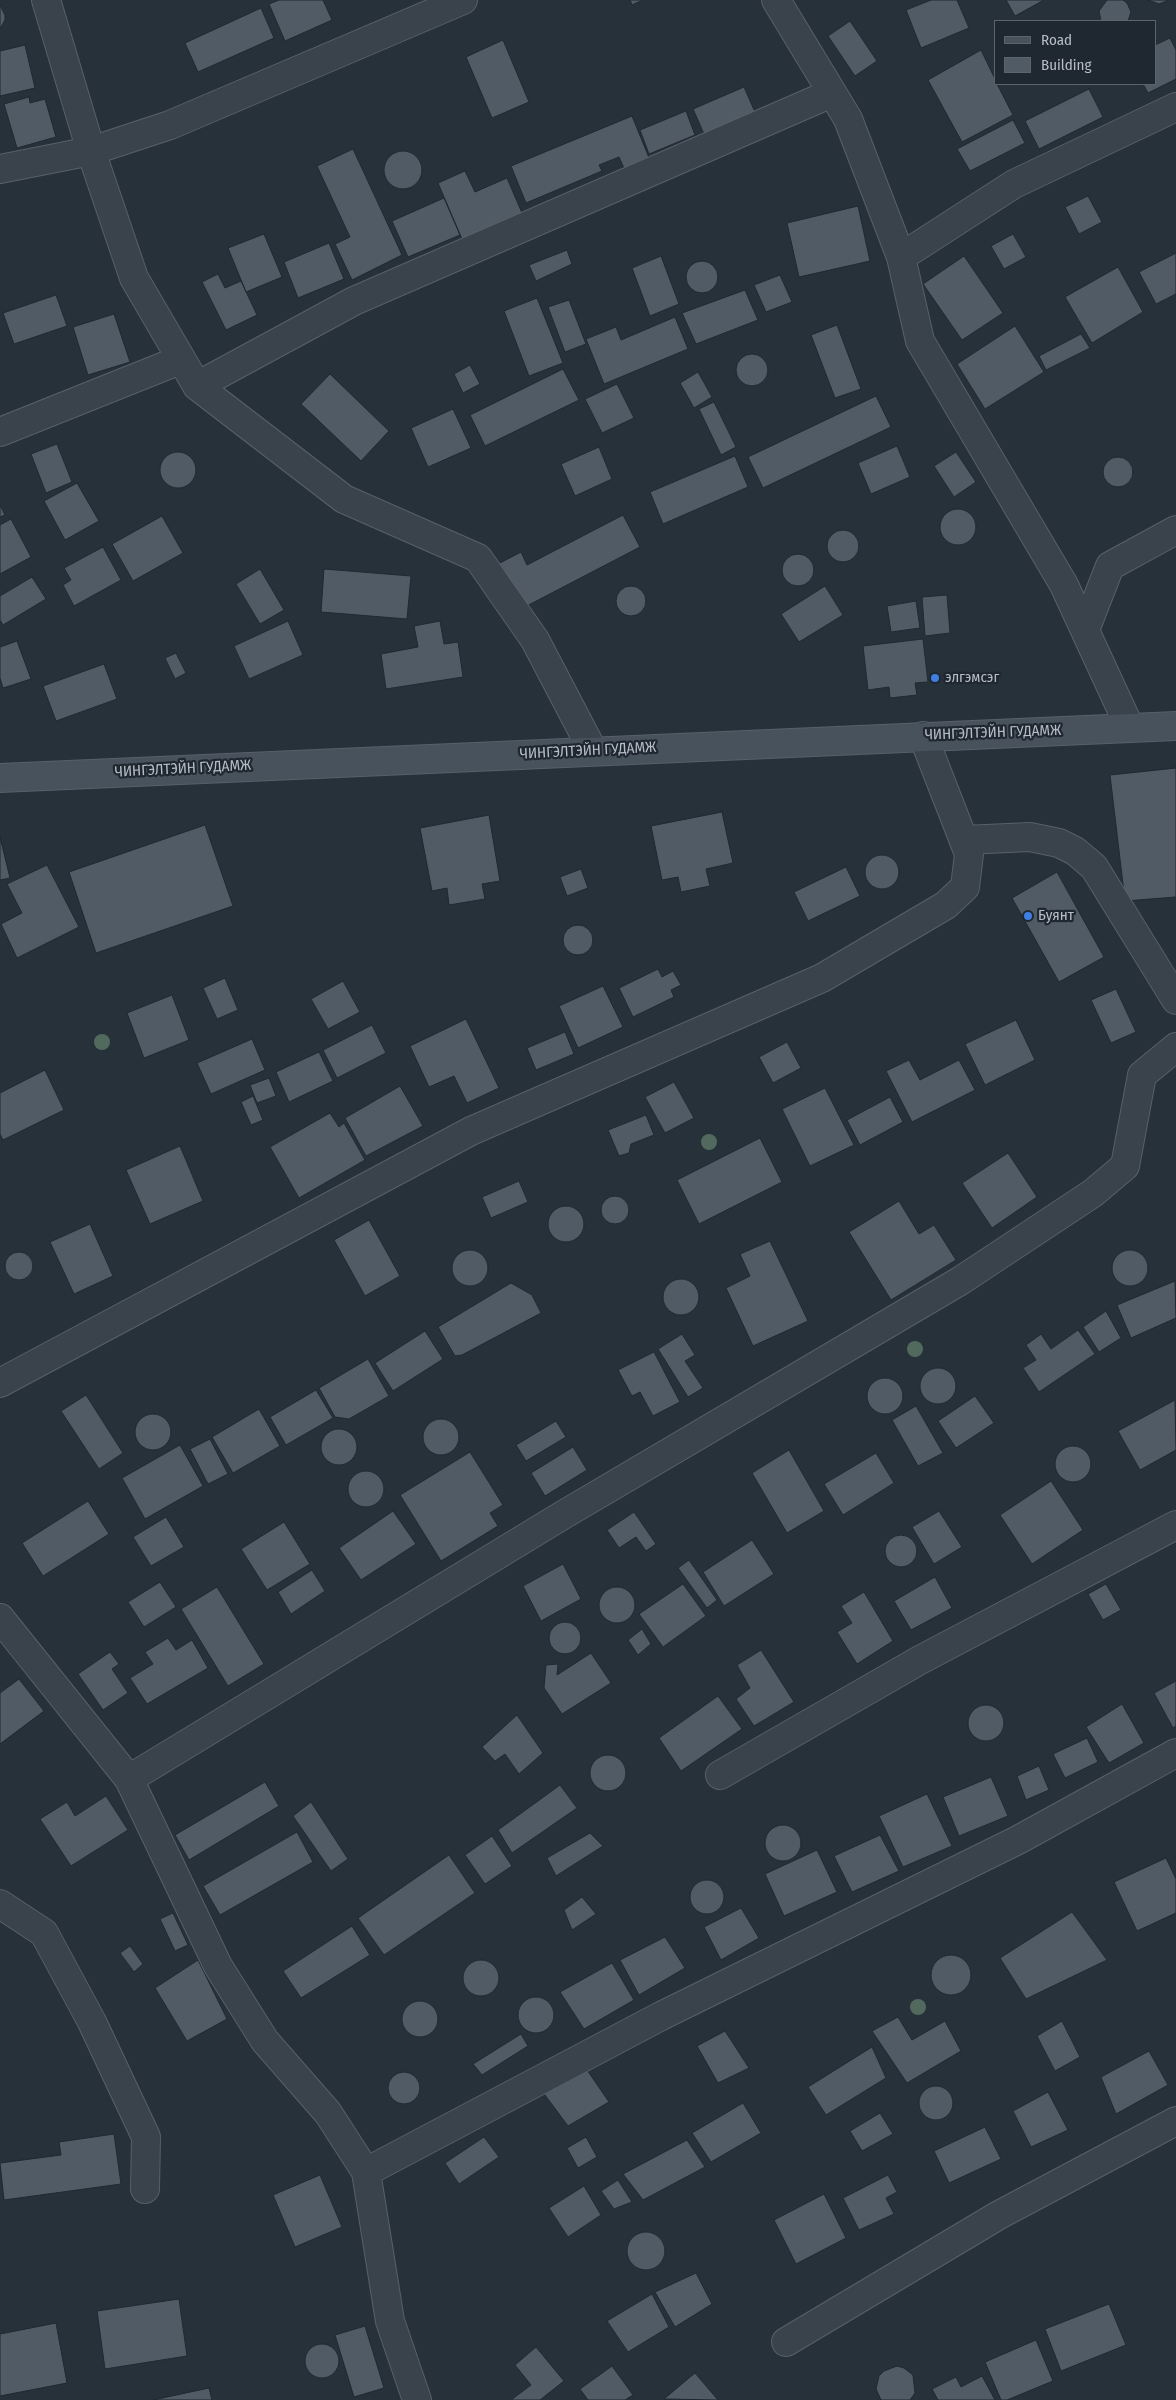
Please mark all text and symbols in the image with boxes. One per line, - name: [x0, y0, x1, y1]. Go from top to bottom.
- legend: [994, 20, 1156, 85]
- text: Road: [1041, 31, 1072, 49]
- text: Building: [1041, 56, 1092, 74]
- place label: элгэмсэг: [945, 669, 999, 687]
- marker: элгэмсэг: [929, 672, 941, 684]
- street label: ЧИНГЭЛТЭЙН ГУДАМЖ: [924, 722, 1062, 744]
- street label: ЧИНГЭЛТЭЙН ГУДАМЖ: [519, 738, 657, 764]
- street label: ЧИНГЭЛТЭЙН ГУДАМЖ: [114, 756, 252, 782]
- place label: Буянт: [1038, 907, 1074, 925]
- marker: Буянт: [1022, 910, 1034, 922]

